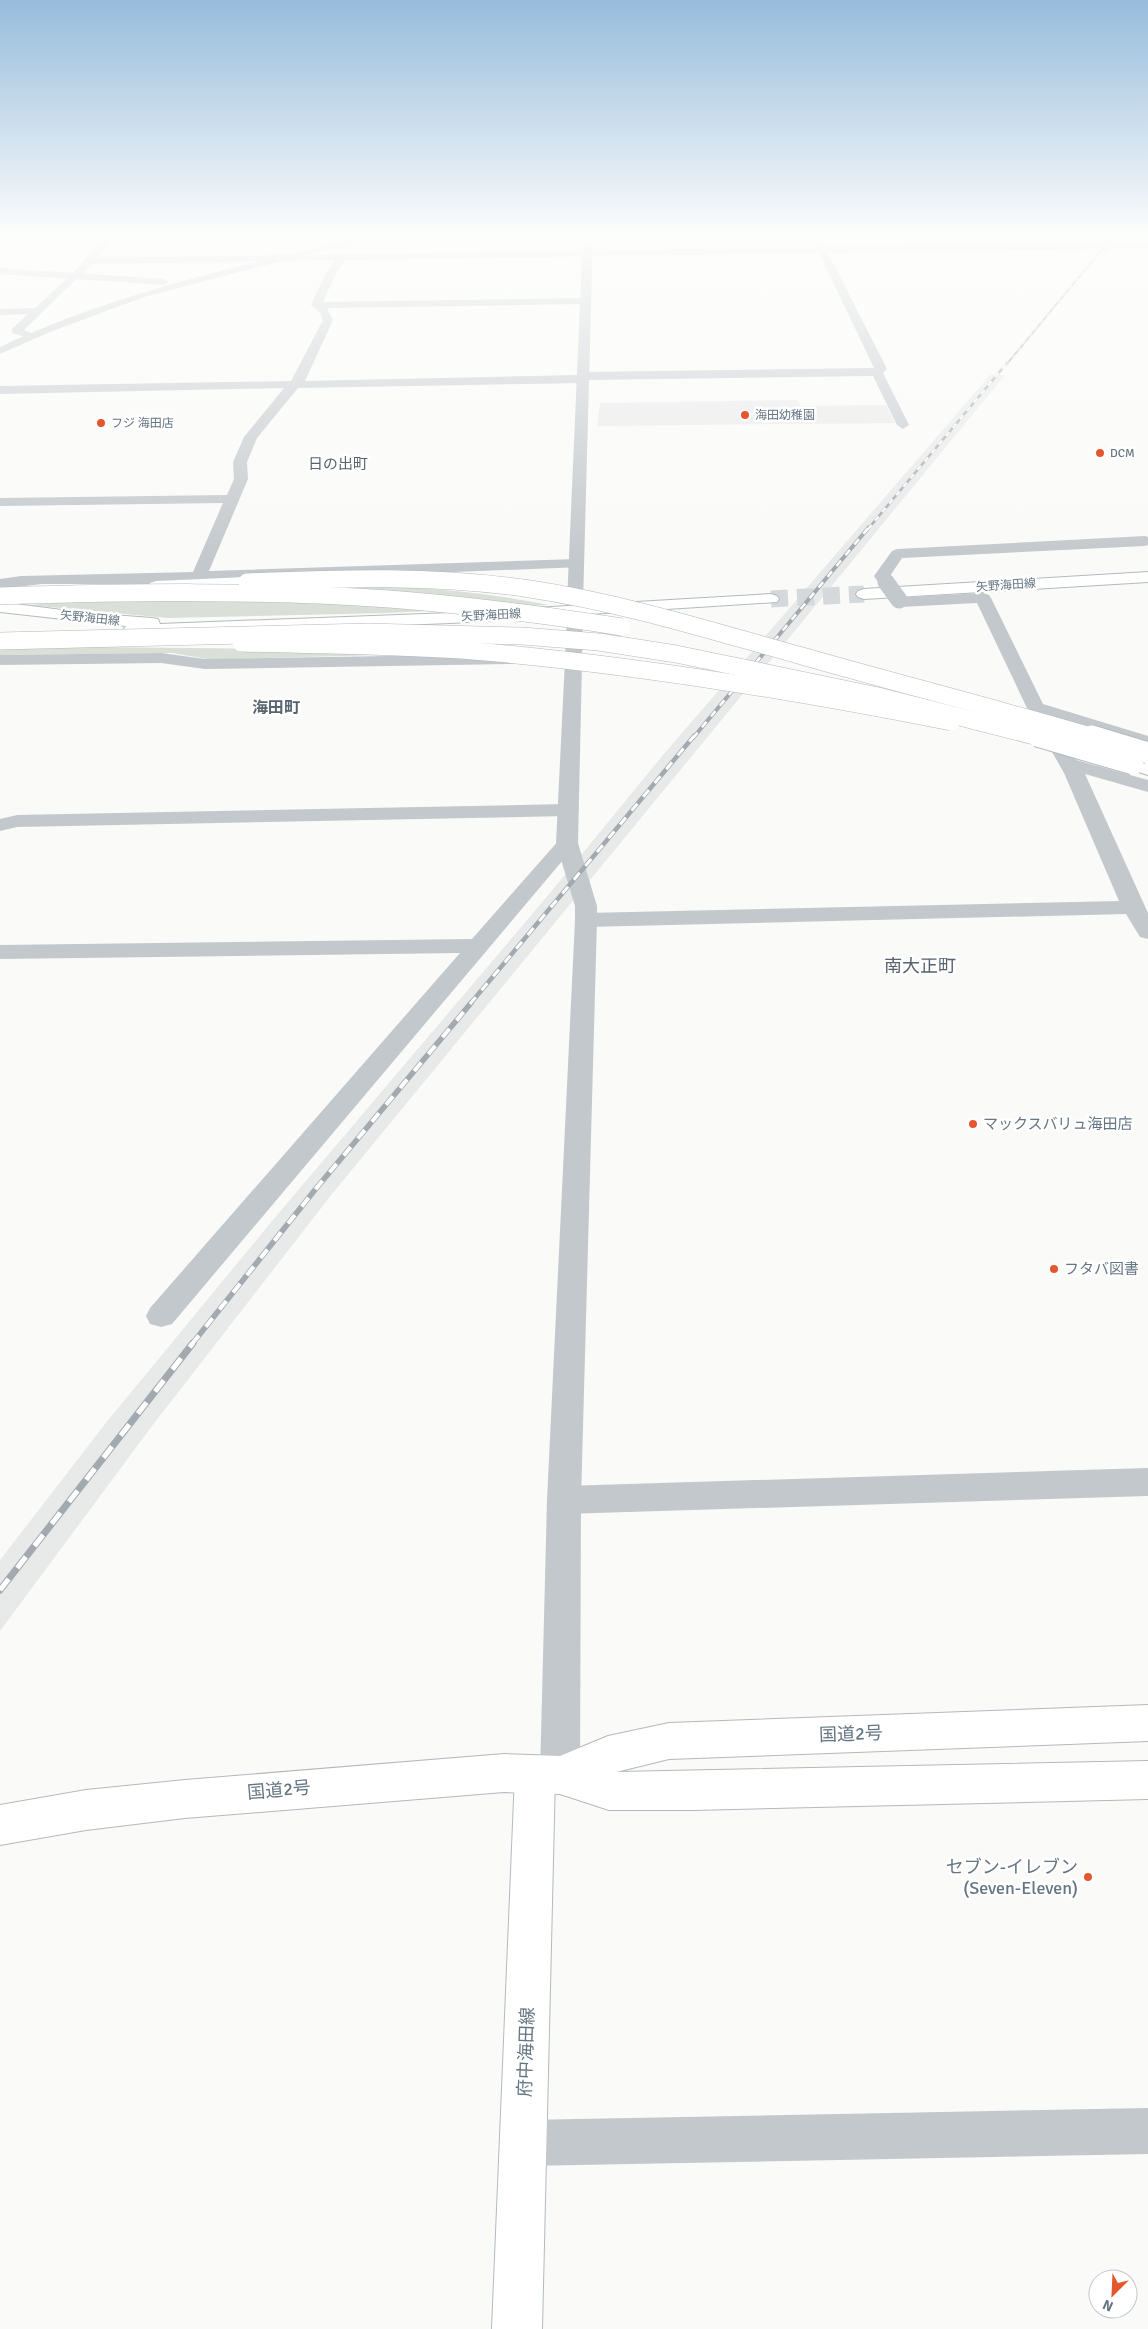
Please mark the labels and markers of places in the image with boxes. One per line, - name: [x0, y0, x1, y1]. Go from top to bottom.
- place label: 海田幼稚園: [755, 408, 815, 423]
- marker: 海田幼稚園: [739, 409, 751, 421]
- place label: フジ 海田店: [111, 416, 174, 431]
- marker: フジ 海田店: [95, 417, 107, 429]
- place label: DCM: [1110, 446, 1135, 461]
- marker: DCM: [1094, 447, 1106, 459]
- place label: マックスバリュ海田店: [983, 1115, 1133, 1133]
- marker: マックスバリュ海田店: [967, 1118, 979, 1130]
- place label: フタバ図書: [1064, 1260, 1139, 1278]
- marker: フタバ図書: [1048, 1263, 1060, 1275]
- place label: セブン-イレブン (Seven-Eleven): [946, 1856, 1078, 1899]
- marker: セブン-イレブン (Seven-Eleven): [1082, 1871, 1094, 1883]

